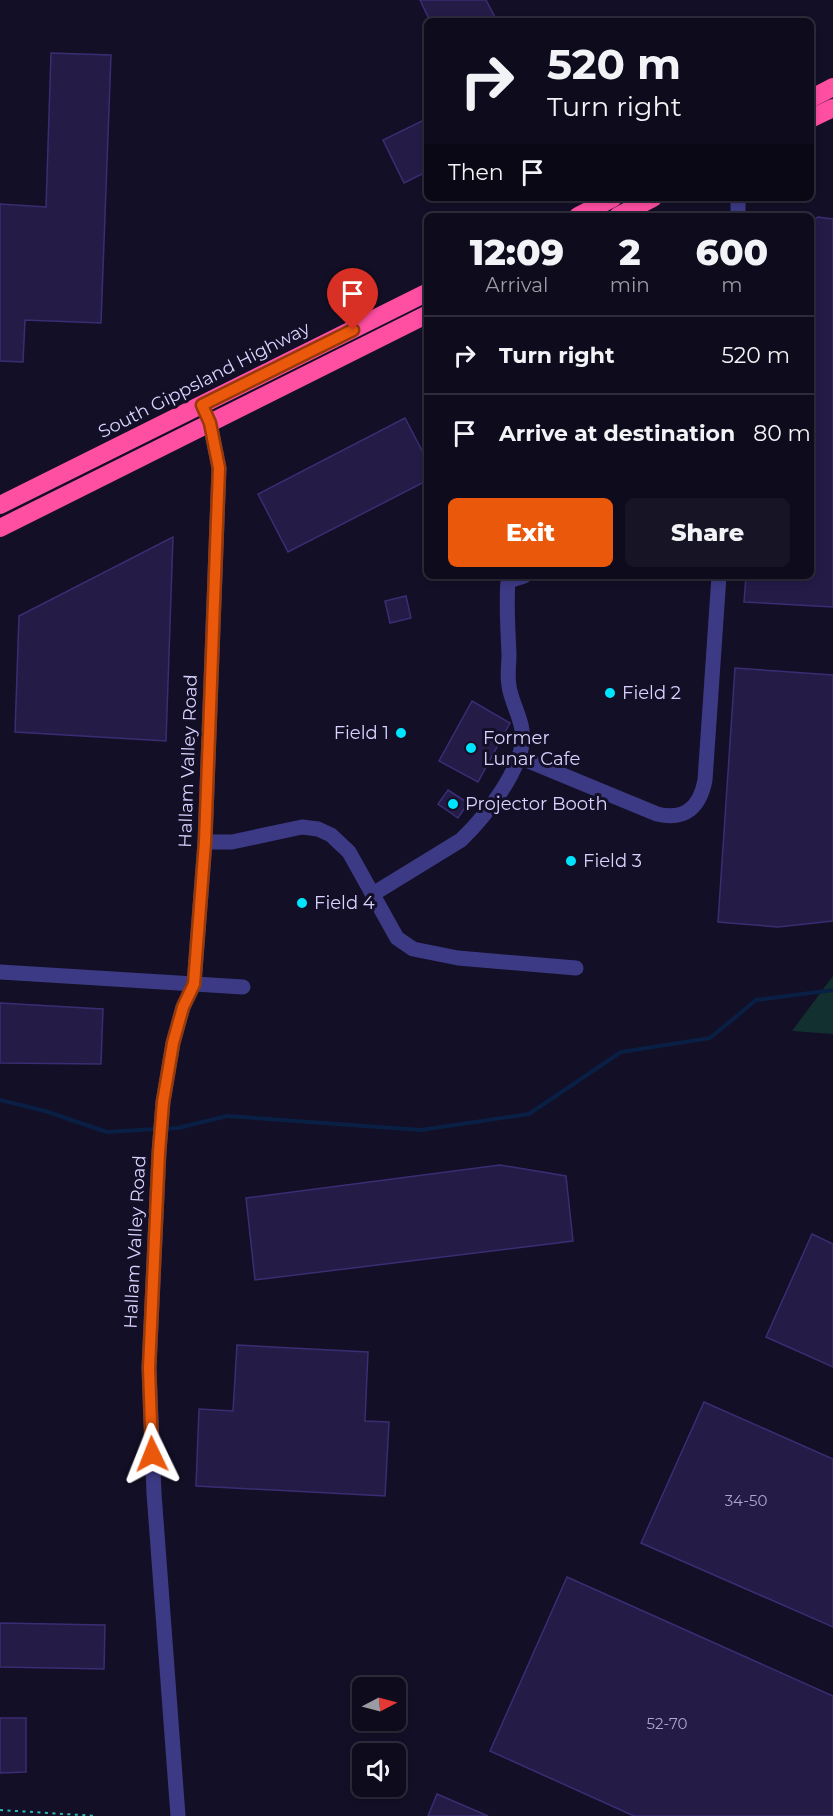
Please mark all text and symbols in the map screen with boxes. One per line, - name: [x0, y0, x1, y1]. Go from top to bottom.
- text: 520 m: [547, 38, 681, 90]
- icon: right: [448, 42, 526, 120]
- text: Turn right: [547, 90, 682, 123]
- icon: arrive: [516, 156, 549, 189]
- text: Then: [448, 159, 504, 186]
- text: 12:09: [470, 230, 564, 274]
- text: 2: [619, 230, 641, 274]
- text: 600: [696, 230, 768, 274]
- pin: [327, 268, 378, 330]
- text: Arrival: [485, 273, 548, 297]
- text: min: [610, 273, 650, 297]
- text: m: [721, 273, 743, 297]
- icon: arrive: [336, 277, 369, 310]
- street label: South Gippsland Highway: [95, 317, 314, 443]
- icon: right: [448, 339, 481, 372]
- text: Turn right: [499, 342, 614, 369]
- text: 520 m: [722, 342, 790, 369]
- icon: arrive: [448, 417, 481, 450]
- text: Arrive at destination: [499, 420, 735, 447]
- text: 80 m: [753, 420, 811, 447]
- button: Exit: [448, 498, 613, 567]
- button: Share: [625, 498, 790, 567]
- street label: Hallam Valley Road: [174, 674, 202, 848]
- place label: Field 2: [622, 682, 681, 704]
- marker: Field 2: [603, 686, 617, 700]
- place label: Field 1: [334, 722, 389, 744]
- marker: Field 1: [394, 726, 408, 740]
- place label: Former Lunar Cafe: [483, 727, 580, 770]
- marker: Former Lunar Cafe: [464, 741, 478, 755]
- place label: Projector Booth: [465, 793, 608, 815]
- marker: Projector Booth: [446, 797, 460, 811]
- place label: Field 3: [583, 850, 642, 872]
- marker: Field 3: [564, 854, 578, 868]
- place label: Field 4: [314, 892, 375, 914]
- marker: Field 4: [295, 896, 309, 910]
- street label: Hallam Valley Road: [119, 1155, 151, 1329]
- position arrow: [120, 1422, 184, 1486]
- house number: 34-50: [725, 1491, 767, 1510]
- north arrow: [352, 1677, 406, 1731]
- map controls: [352, 1677, 406, 1797]
- house number: 52-70: [647, 1714, 687, 1733]
- button: sound: [352, 1743, 406, 1797]

